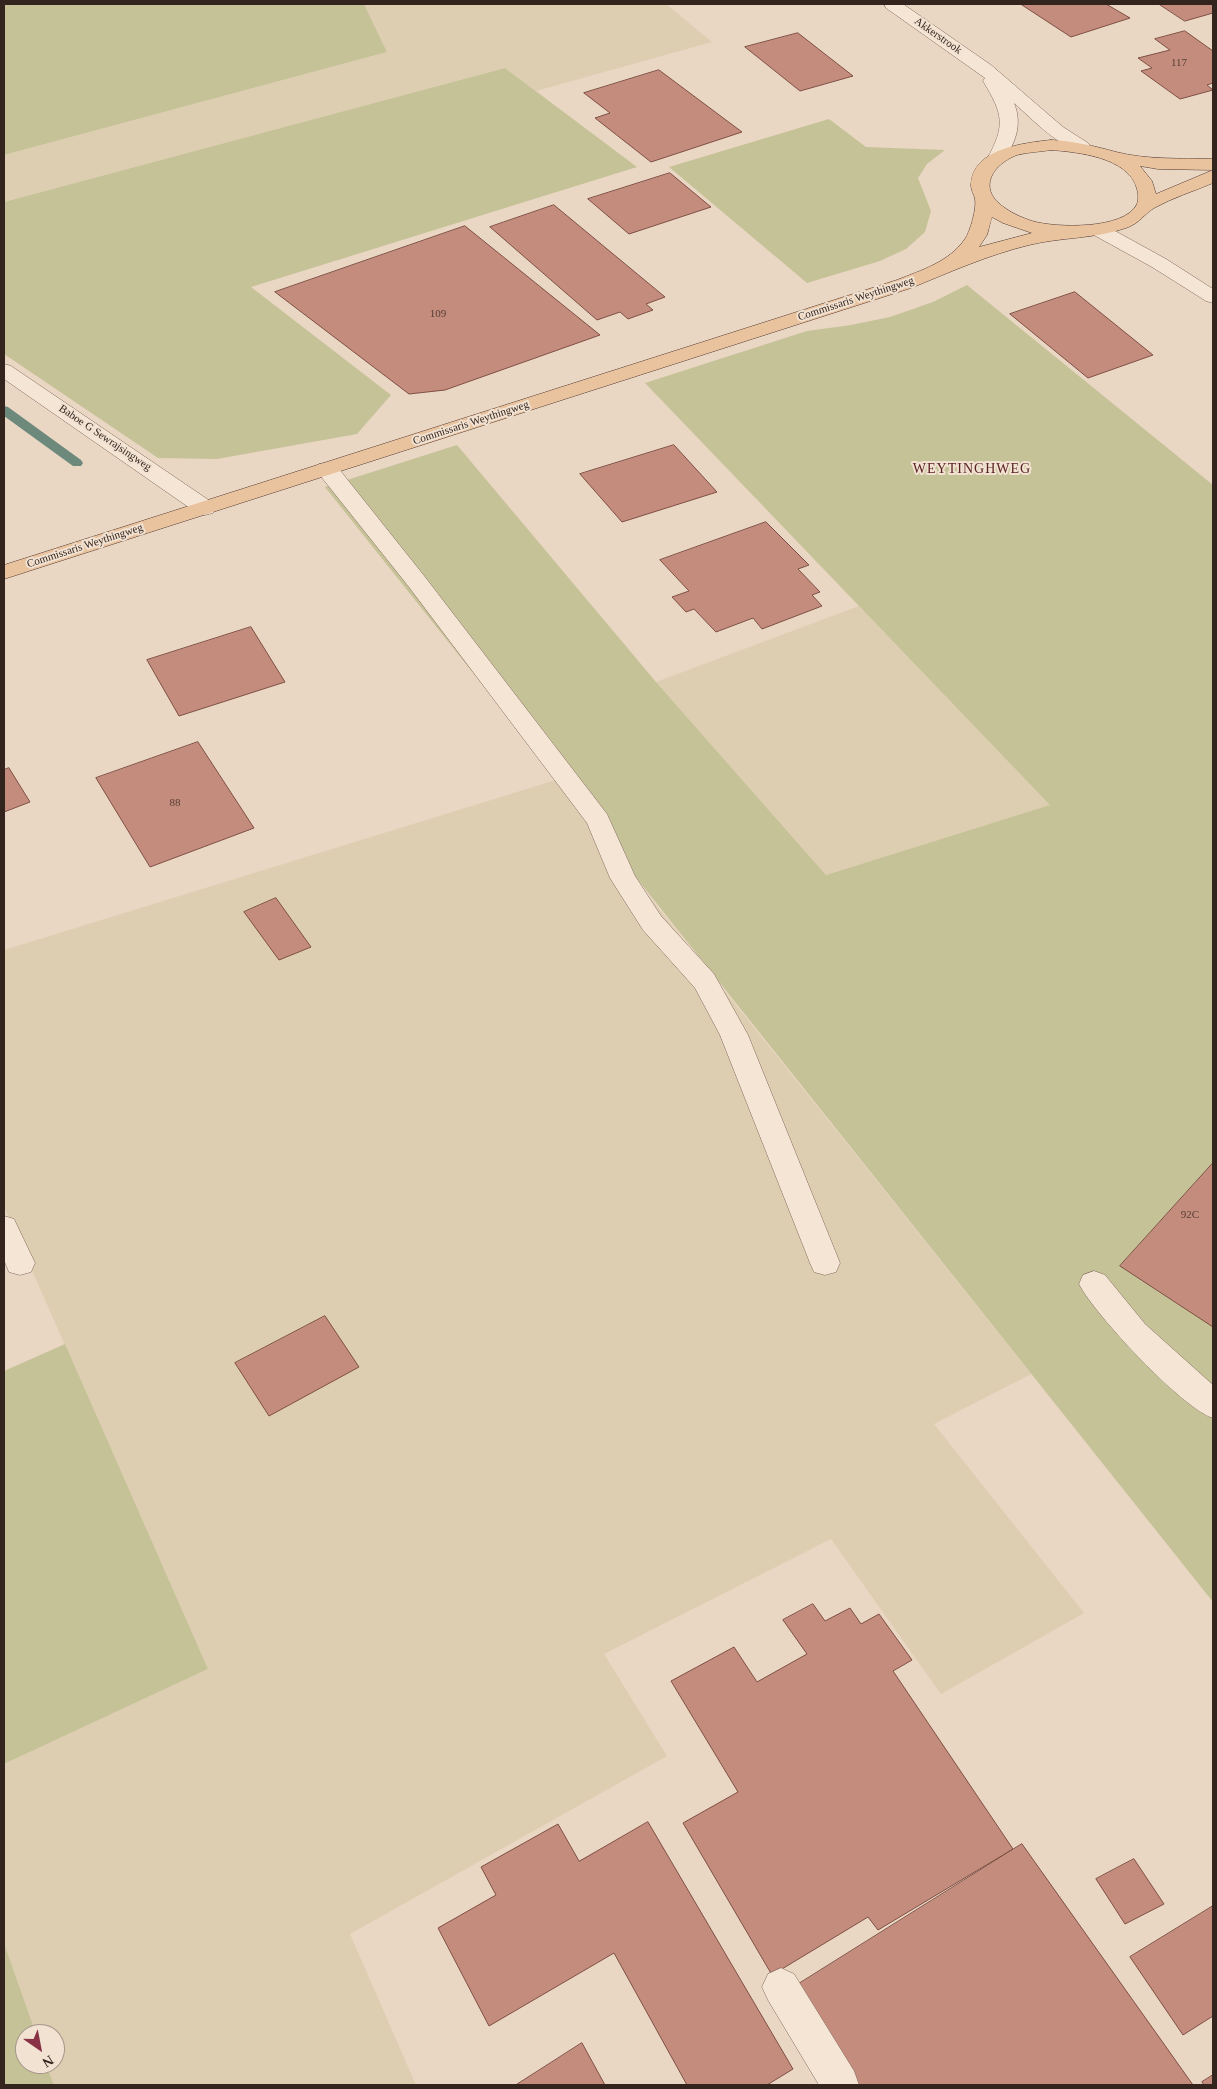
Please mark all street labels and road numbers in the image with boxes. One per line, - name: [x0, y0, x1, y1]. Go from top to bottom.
- street label: Akkerstrook: [912, 15, 964, 57]
- street label: Commissaris Weythingweg: [796, 274, 916, 324]
- street label: Commissaris Weythingweg: [411, 398, 531, 448]
- street label: Baboe G Sewrajsingweg: [56, 402, 154, 474]
- street label: Commissaris Weythingweg: [25, 521, 145, 571]

